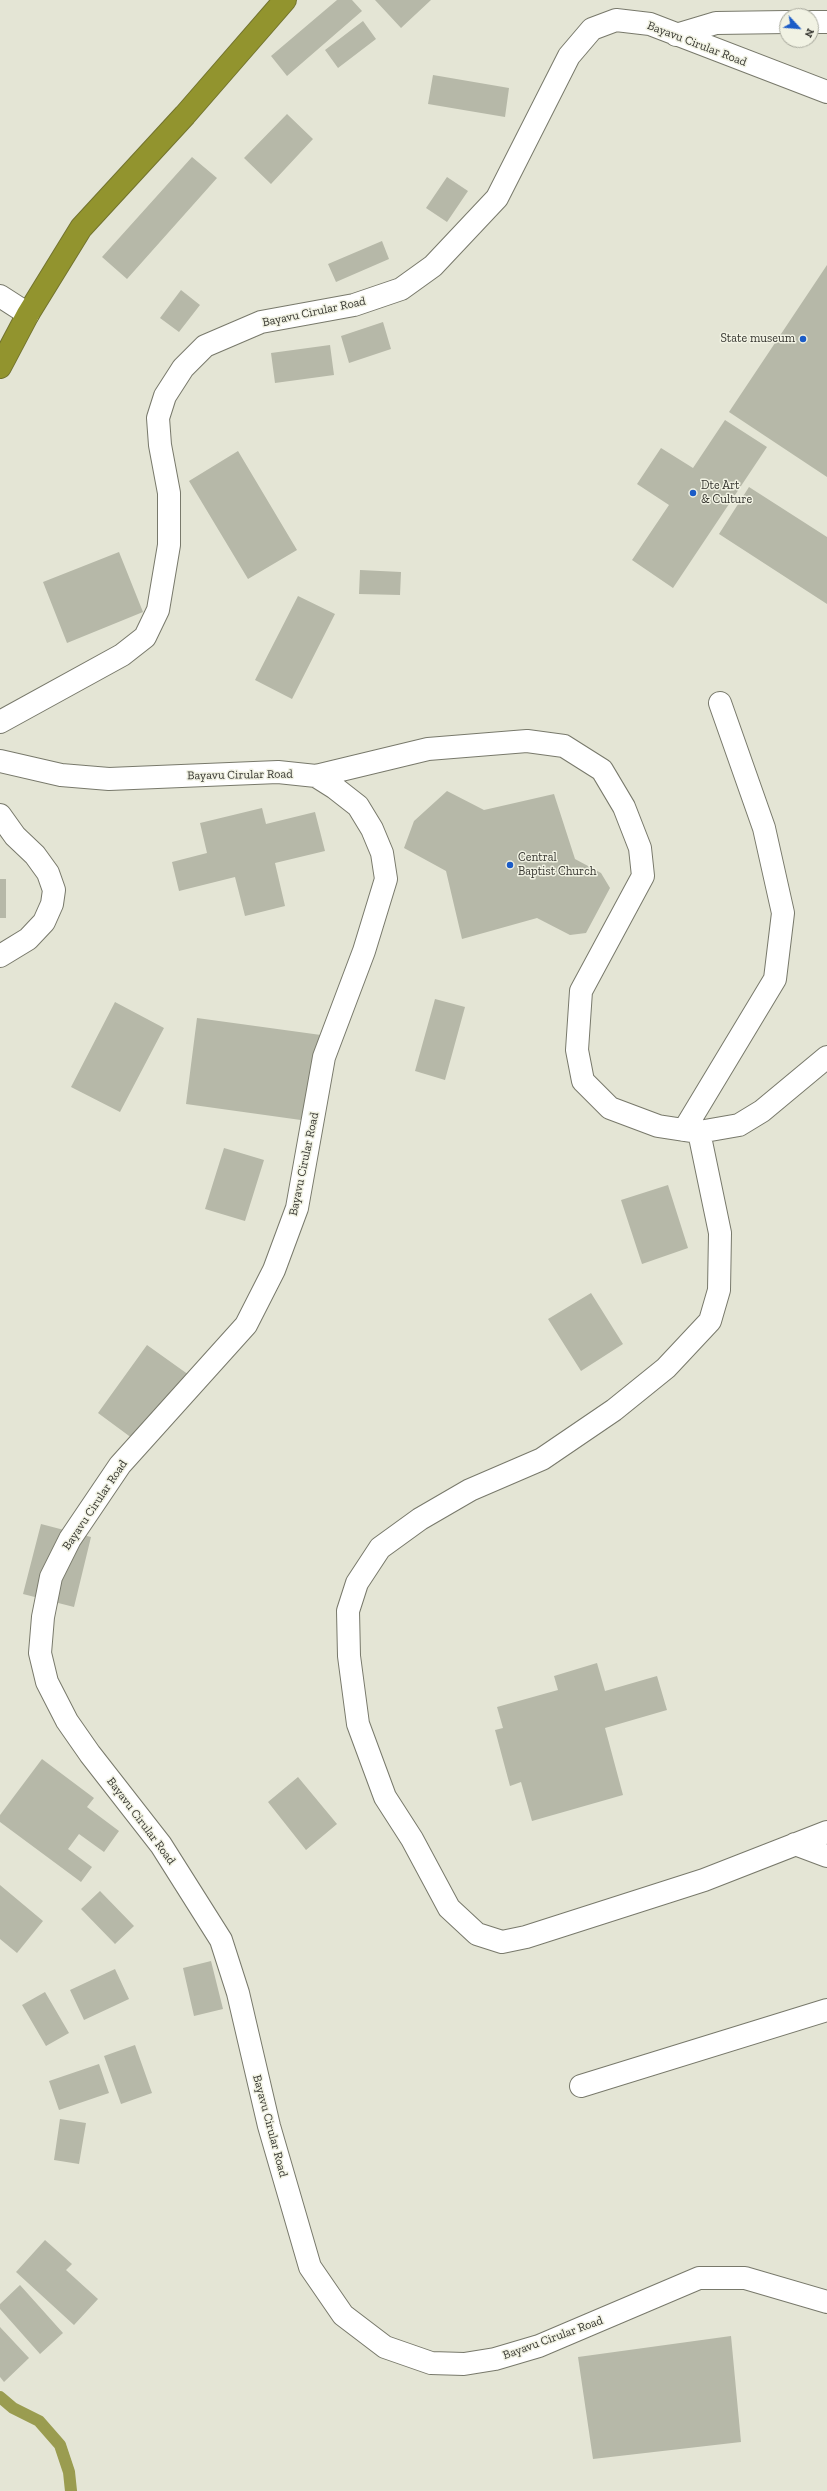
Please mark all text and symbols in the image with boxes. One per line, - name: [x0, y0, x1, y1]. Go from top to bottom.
- north arrow: [779, 8, 819, 48]
- street label: Bayavu Cirular Road: [645, 18, 749, 70]
- text: N: [802, 26, 817, 40]
- street label: Bayavu Cirular Road: [261, 294, 367, 330]
- place label: State museum: [720, 332, 795, 346]
- marker: State museum: [798, 334, 808, 344]
- place label: Dte Art & Culture: [701, 479, 752, 507]
- marker: Dte Art & Culture: [688, 488, 698, 498]
- street label: Bayavu Cirular Road: [187, 767, 293, 783]
- place label: Central Baptist Church: [518, 851, 596, 879]
- marker: Central Baptist Church: [505, 860, 515, 870]
- street label: Bayavu Cirular Road: [286, 1111, 322, 1217]
- street label: Bayavu Cirular Road: [60, 1457, 130, 1553]
- street label: Bayavu Cirular Road: [104, 1775, 178, 1867]
- street label: Bayavu Cirular Road: [249, 2073, 291, 2179]
- street label: Bayavu Cirular Road: [501, 2313, 605, 2363]

